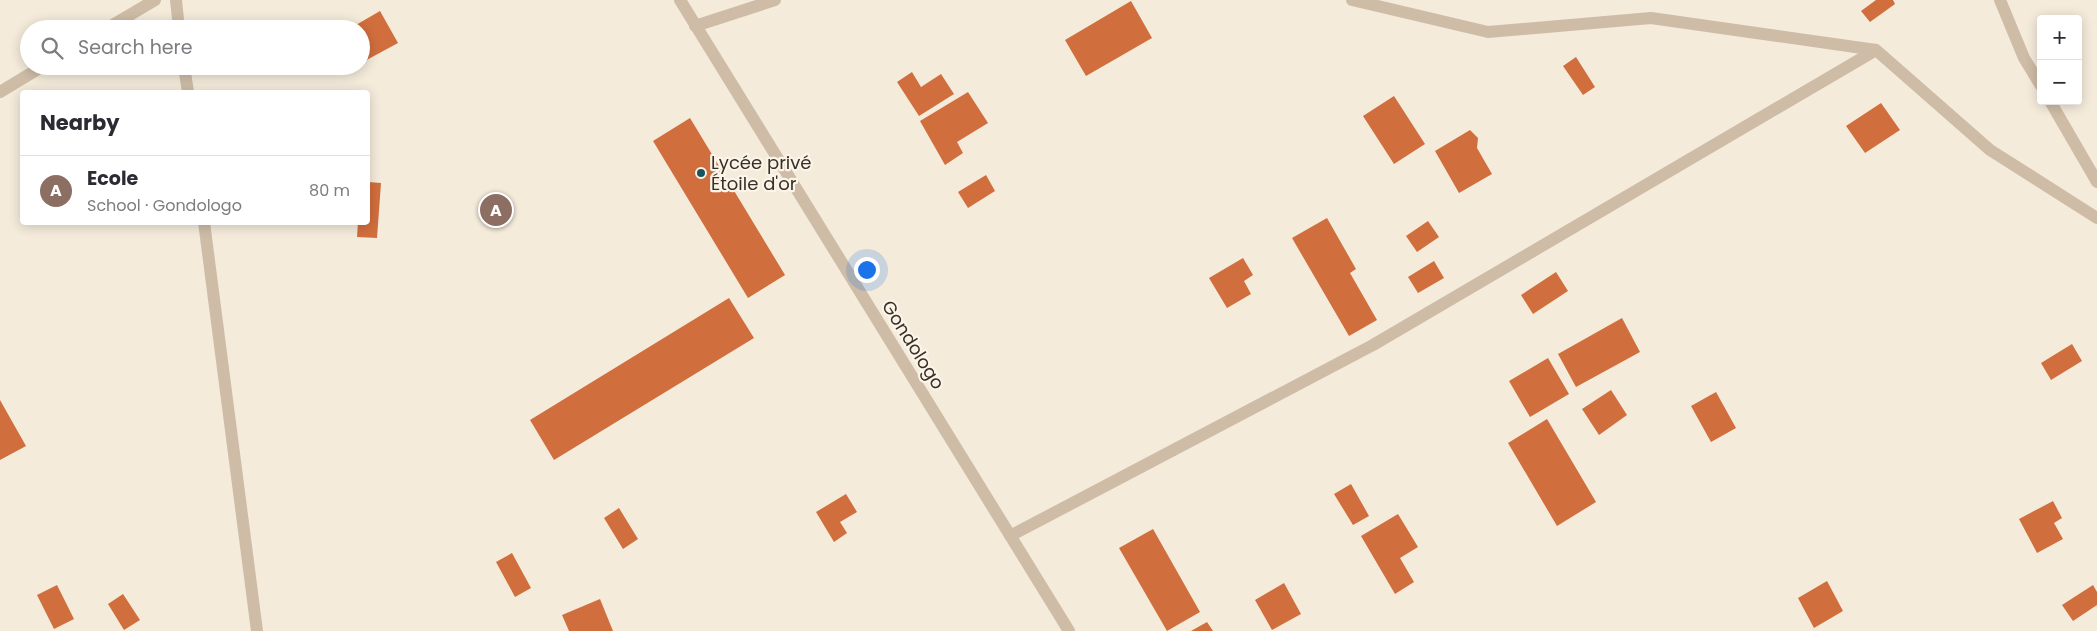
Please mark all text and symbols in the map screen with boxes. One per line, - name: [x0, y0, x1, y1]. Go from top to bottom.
- map controls: [2037, 15, 2082, 105]
- button: +: [2037, 15, 2082, 60]
- search box: [20, 20, 370, 75]
- icon: search: [38, 34, 66, 62]
- text: Search here: [78, 34, 192, 61]
- button: −: [2037, 60, 2082, 105]
- text: Nearby: [40, 108, 120, 137]
- place label: Lycée privé Étoile d'or: [711, 150, 812, 196]
- text: Ecole: [87, 165, 138, 192]
- marker: Lycée privé Étoile d'or: [695, 167, 707, 179]
- text: A: [50, 179, 62, 202]
- text: 80 m: [309, 179, 350, 202]
- pin: A: [480, 191, 512, 229]
- text: School · Gondologo: [87, 194, 242, 217]
- your location: [854, 257, 880, 283]
- street label: Gondologo: [876, 296, 951, 394]

